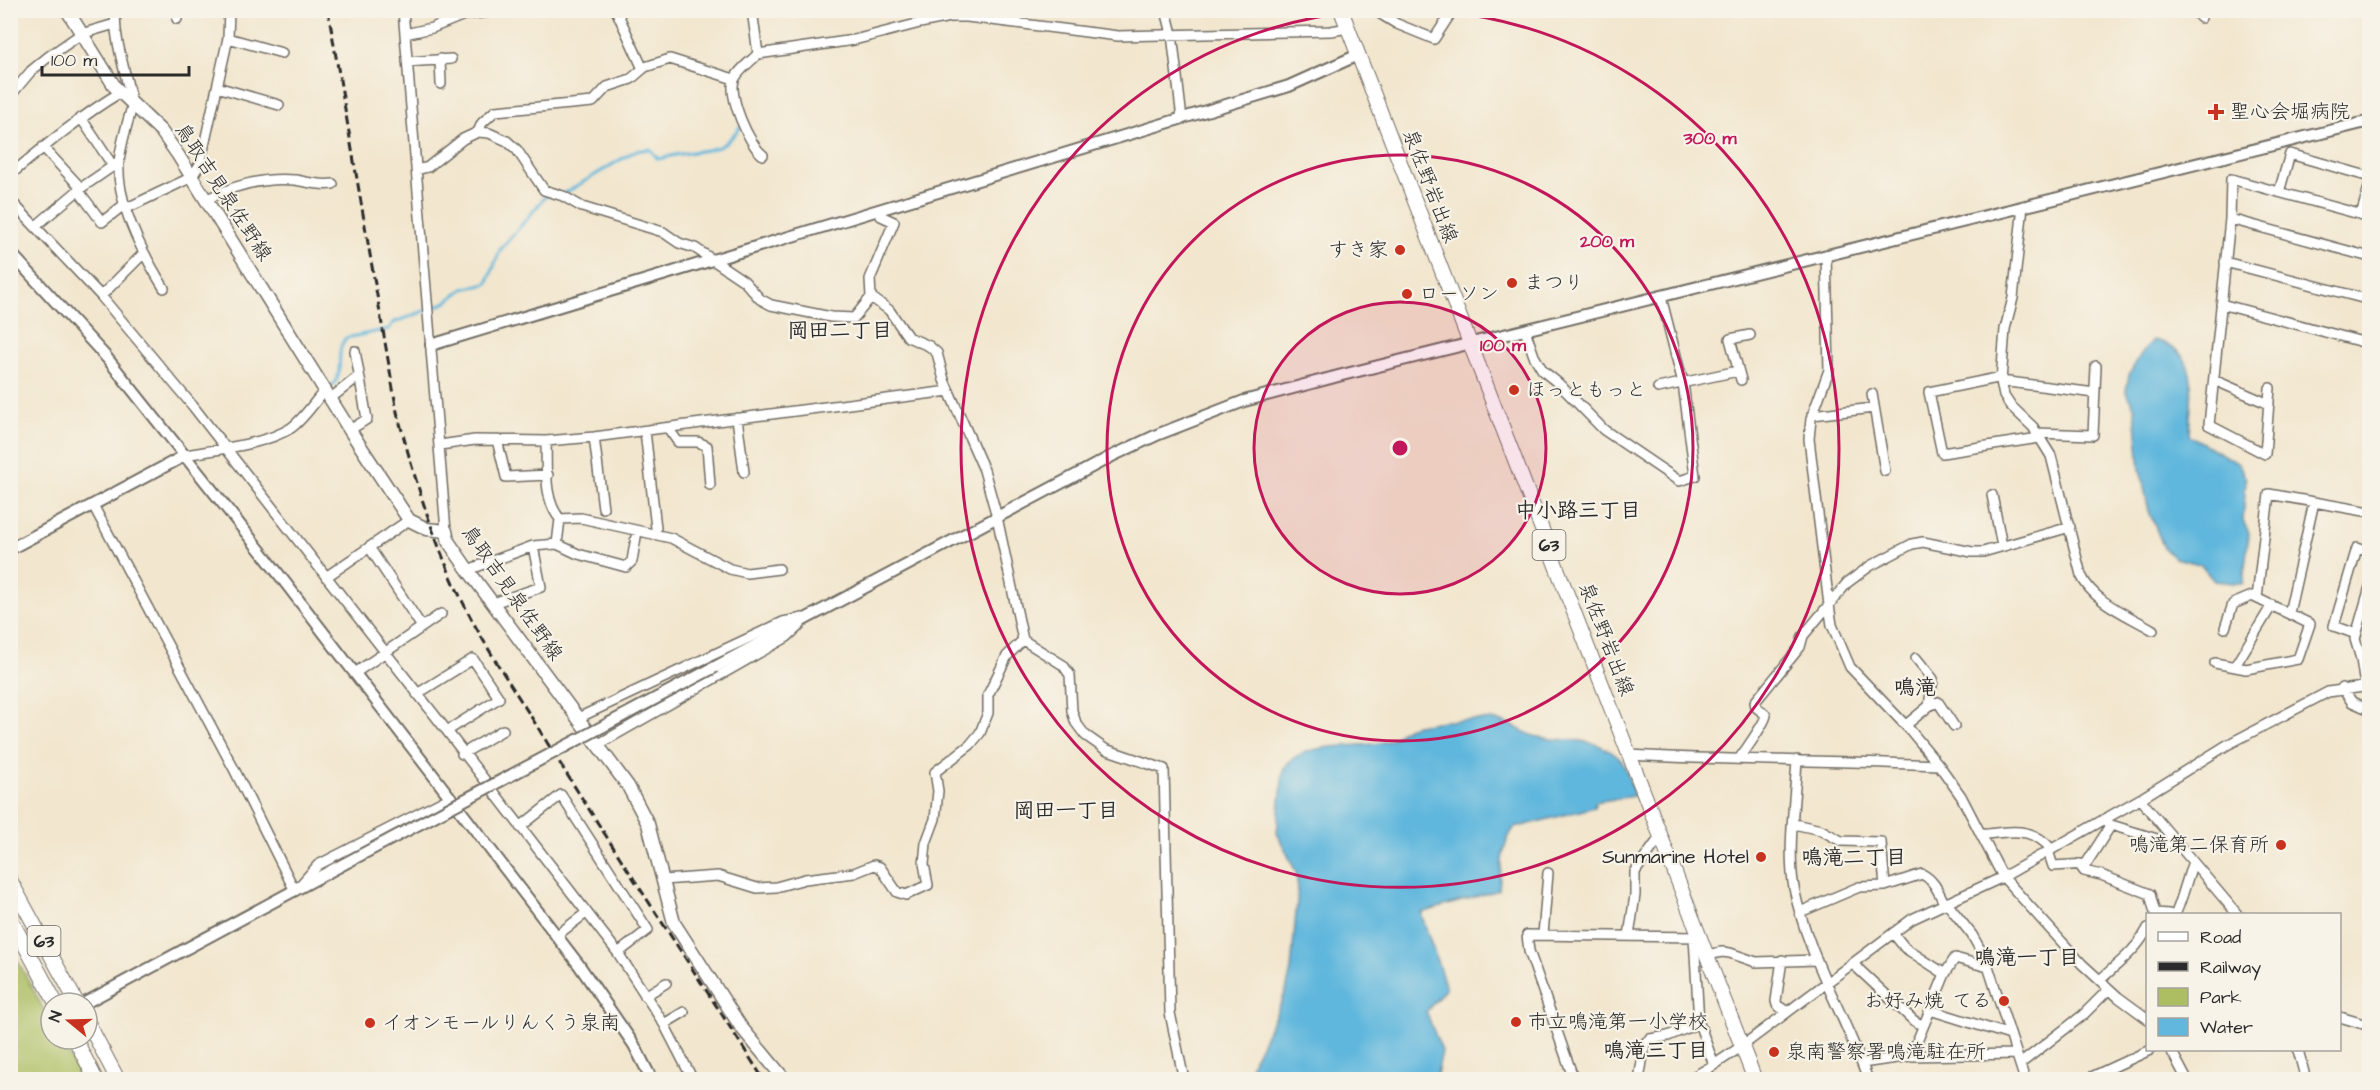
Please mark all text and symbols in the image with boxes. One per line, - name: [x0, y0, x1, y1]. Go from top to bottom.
- scale bar: [42, 39, 189, 77]
- text: 100 m: [51, 48, 97, 73]
- place label: 聖心会堀病院: [2230, 98, 2350, 126]
- marker: 聖心会堀病院: [2207, 103, 2225, 121]
- street label: 鳥取吉見泉佐野線: [168, 117, 278, 267]
- street label: 泉佐野岩出線: [1395, 125, 1465, 247]
- text: 300 m: [1682, 126, 1738, 151]
- text: 200 m: [1579, 229, 1635, 254]
- place label: すき家: [1328, 236, 1388, 264]
- marker: すき家: [1393, 243, 1407, 257]
- place label: まつり: [1524, 269, 1584, 297]
- marker: まつり: [1505, 276, 1519, 290]
- place label: ローソン: [1419, 280, 1499, 308]
- marker: ローソン: [1400, 287, 1414, 301]
- district label: 岡田二丁目: [788, 316, 893, 345]
- text: 100 m: [1480, 333, 1527, 358]
- place label: ほっともっと: [1526, 376, 1646, 404]
- marker: ほっともっと: [1507, 383, 1521, 397]
- centre of rings: [1390, 438, 1410, 458]
- district label: 中小路三丁目: [1515, 496, 1641, 525]
- street label: 鳥取吉見泉佐野線: [455, 519, 569, 667]
- road number: 63: [1532, 530, 1566, 560]
- street label: 泉佐野岩出線: [1571, 578, 1641, 700]
- district label: 鳴滝: [1894, 673, 1936, 702]
- district label: 岡田一丁目: [1014, 796, 1119, 825]
- place label: 鳴滝第二保育所: [2129, 831, 2269, 859]
- marker: 鳴滝第二保育所: [2274, 838, 2288, 852]
- place label: Sunmarine Hotel: [1602, 843, 1749, 871]
- district label: 鳴滝二丁目: [1802, 843, 1907, 872]
- marker: Sunmarine Hotel: [1754, 850, 1768, 864]
- legend: [2146, 913, 2341, 1051]
- text: Road: [2200, 925, 2241, 950]
- road number: 63: [28, 926, 60, 956]
- district label: 鳴滝一丁目: [1975, 943, 2080, 972]
- text: Railway: [2200, 955, 2261, 981]
- text: Park: [2200, 985, 2242, 1010]
- place label: お好み焼 てる: [1864, 987, 1992, 1015]
- north arrow: [39, 991, 99, 1051]
- marker: お好み焼 てる: [1997, 994, 2011, 1008]
- text: N: [44, 1008, 68, 1025]
- place label: 市立鳴滝第一小学校: [1528, 1008, 1708, 1036]
- place label: イオンモールりんくう泉南: [382, 1009, 620, 1037]
- marker: 市立鳴滝第一小学校: [1509, 1015, 1523, 1029]
- text: Water: [2200, 1015, 2253, 1040]
- marker: イオンモールりんくう泉南: [363, 1016, 377, 1030]
- district label: 鳴滝三丁目: [1604, 1036, 1709, 1065]
- place label: 泉南警察署鳴滝駐在所: [1786, 1038, 1986, 1066]
- marker: 泉南警察署鳴滝駐在所: [1767, 1045, 1781, 1059]

